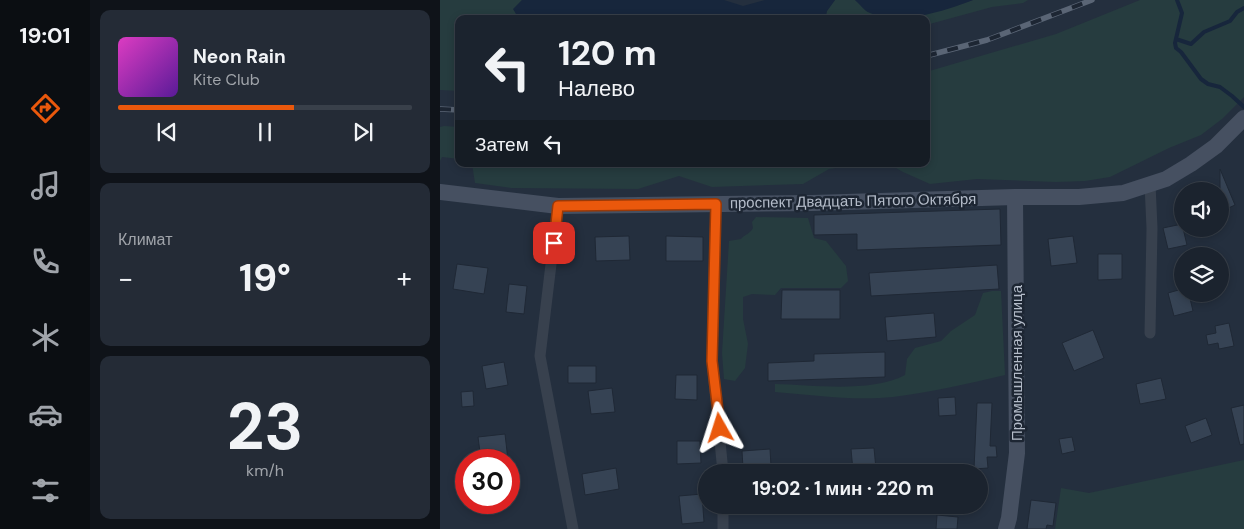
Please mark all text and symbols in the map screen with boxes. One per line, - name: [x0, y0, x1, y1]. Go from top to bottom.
- text: 19:01: [19, 21, 71, 50]
- text: 120 m: [558, 30, 657, 76]
- icon: left: [475, 35, 540, 100]
- text: Neon Rain: [193, 44, 286, 69]
- text: Kite Club: [193, 69, 260, 90]
- text: Налево: [558, 74, 635, 103]
- icon: directions: [28, 91, 63, 126]
- icon: previous: [153, 118, 181, 146]
- icon: pause: [251, 118, 279, 146]
- icon: next: [349, 118, 377, 146]
- icon: left: [539, 130, 567, 158]
- text: Затем: [475, 132, 529, 157]
- icon: music: [28, 168, 63, 203]
- map controls: [1174, 182, 1229, 302]
- button: sound: [1174, 182, 1229, 237]
- street label: проспект Двадцать Пятого Октября: [730, 189, 976, 213]
- pin: [533, 222, 575, 264]
- text: Климат: [118, 229, 172, 250]
- icon: arrive: [540, 229, 568, 257]
- icon: phone: [28, 244, 63, 279]
- button: layers: [1174, 247, 1229, 302]
- text: 19°: [239, 253, 291, 303]
- text: −: [118, 260, 133, 297]
- text: +: [397, 260, 412, 297]
- street label: Промышленная улица: [1007, 284, 1027, 441]
- icon: climate: [28, 320, 63, 355]
- text: 23: [227, 385, 303, 469]
- icon: car: [28, 397, 63, 432]
- position arrow: [693, 401, 745, 453]
- speed limit sign: 30: [455, 449, 520, 514]
- text: km/h: [246, 460, 284, 481]
- icon: filters: [28, 473, 63, 508]
- text: 19:02 · 1 мин · 220 m: [752, 476, 934, 501]

